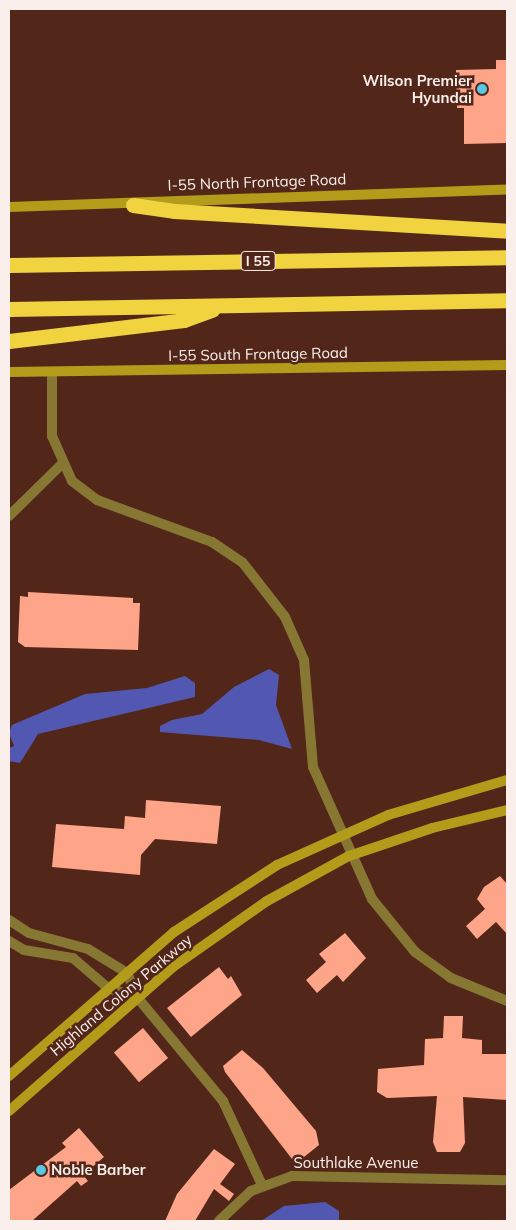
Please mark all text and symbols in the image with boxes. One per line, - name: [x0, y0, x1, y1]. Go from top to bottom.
- place label: Wilson Premier Hyundai: [362, 71, 472, 106]
- marker: Wilson Premier Hyundai: [476, 83, 488, 95]
- street label: I-55 North Frontage Road: [167, 170, 347, 194]
- road number: I 55: [240, 250, 276, 272]
- street label: I-55 South Frontage Road: [168, 343, 348, 365]
- street label: Highland Colony Parkway: [47, 930, 195, 1060]
- street label: Southlake Avenue: [293, 1154, 419, 1172]
- place label: Noble Barber: [51, 1161, 146, 1179]
- marker: Noble Barber: [35, 1164, 47, 1176]

